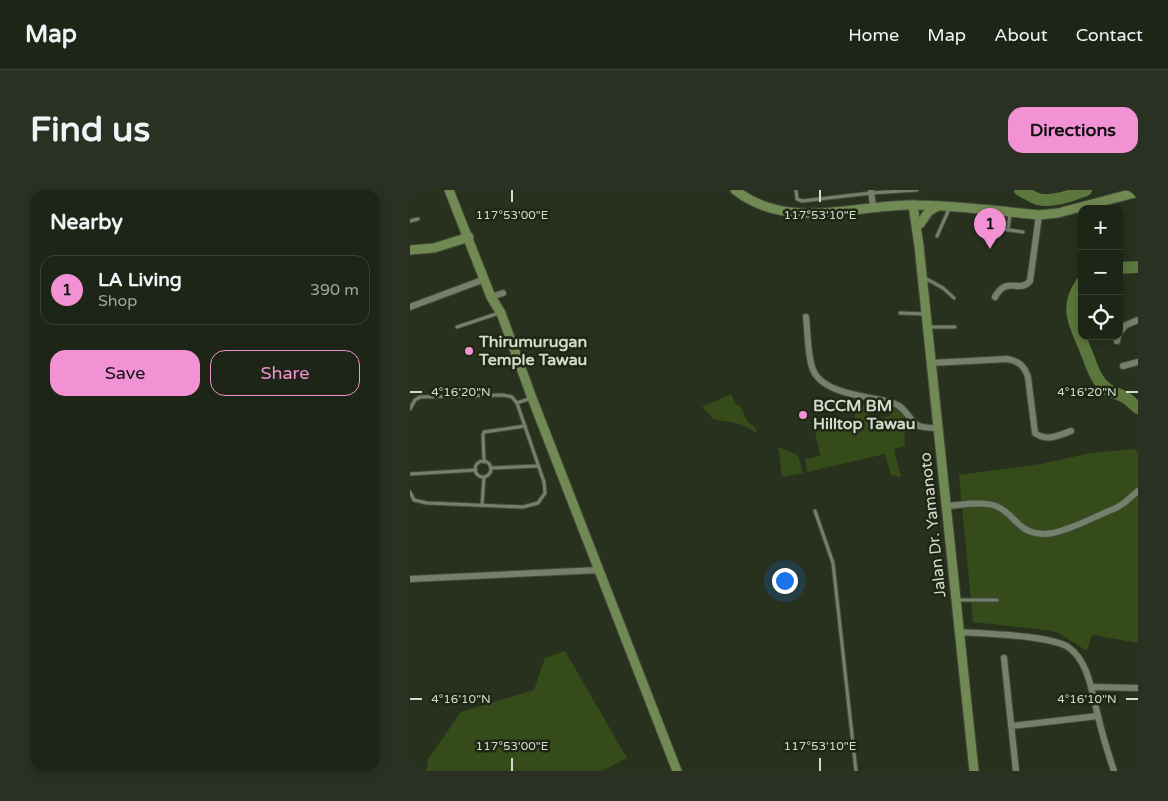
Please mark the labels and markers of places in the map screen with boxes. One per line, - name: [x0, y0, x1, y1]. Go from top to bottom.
- pin: 1: [974, 208, 1006, 249]
- place label: Thirumurugan Temple Tawau: [478, 332, 587, 370]
- marker: Thirumurugan Temple Tawau: [463, 345, 475, 357]
- place label: BCCM BM Hilltop Tawau: [813, 396, 915, 434]
- marker: BCCM BM Hilltop Tawau: [797, 409, 809, 421]

